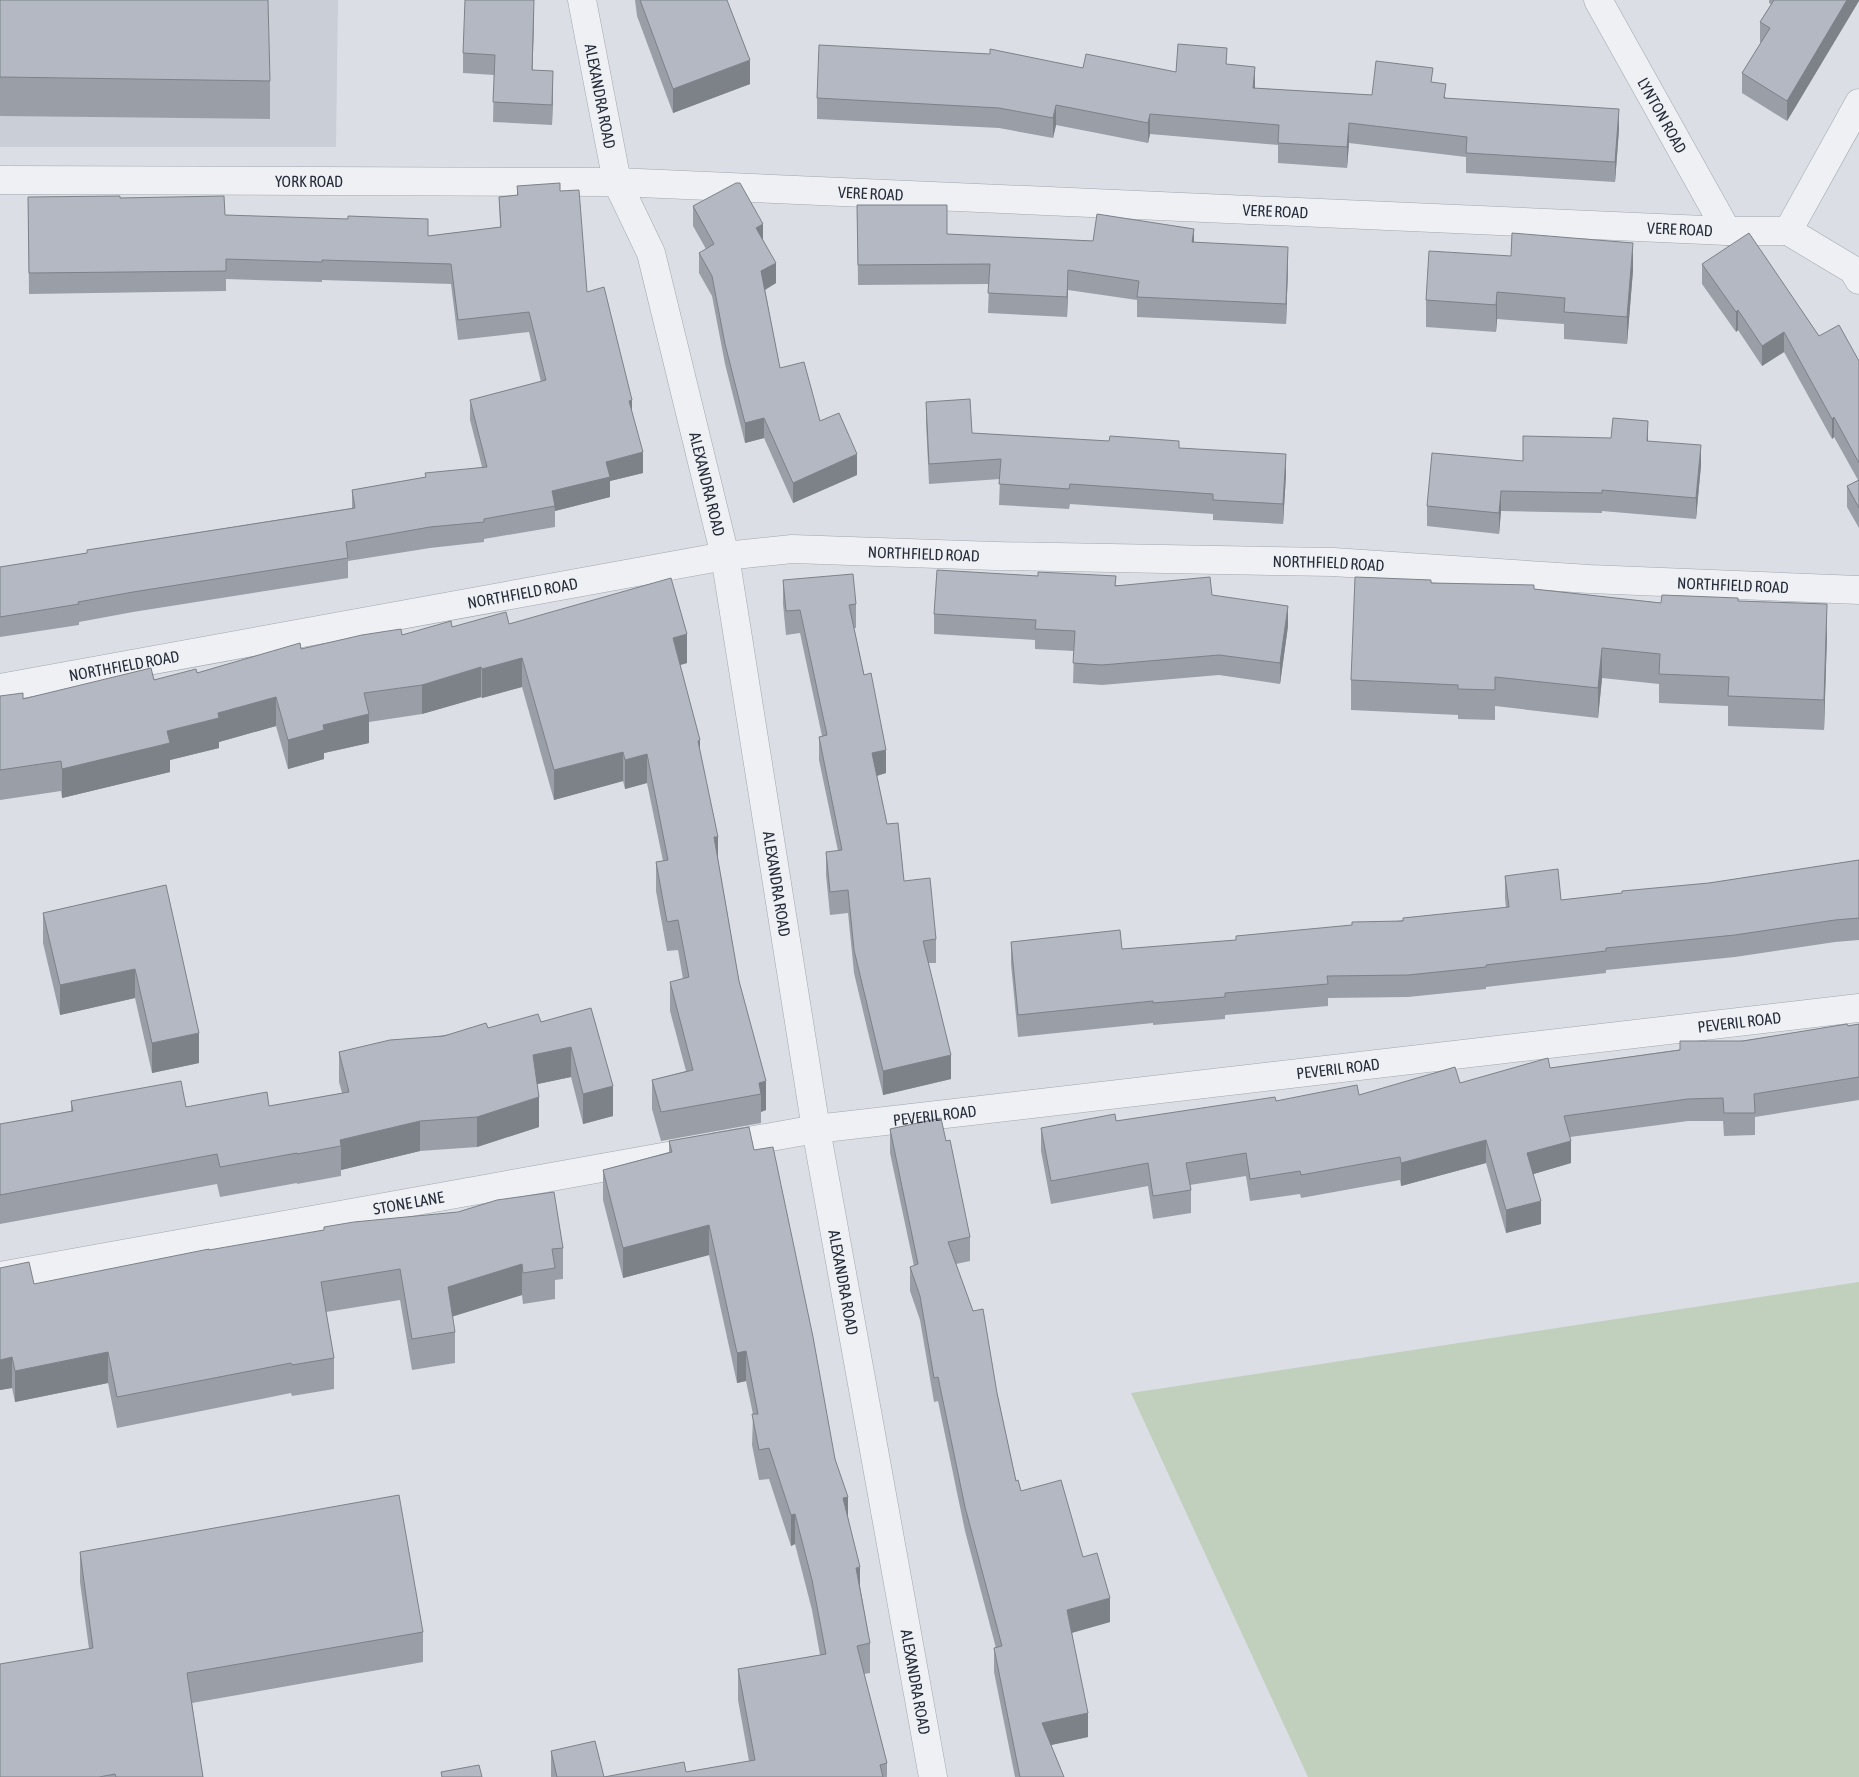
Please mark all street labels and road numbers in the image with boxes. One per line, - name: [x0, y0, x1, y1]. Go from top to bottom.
- street label: ALEXANDRA ROAD: [582, 42, 619, 150]
- street label: LYNTON ROAD: [1634, 74, 1691, 156]
- street label: YORK ROAD: [275, 172, 343, 190]
- street label: VERE ROAD: [838, 183, 904, 204]
- street label: VERE ROAD: [1242, 201, 1309, 222]
- street label: VERE ROAD: [1647, 218, 1713, 239]
- street label: ALEXANDRA ROAD: [686, 430, 729, 538]
- street label: NORTHFIELD ROAD: [867, 543, 980, 564]
- street label: NORTHFIELD ROAD: [1272, 552, 1385, 574]
- street label: NORTHFIELD ROAD: [466, 574, 579, 612]
- street label: NORTHFIELD ROAD: [1677, 574, 1789, 596]
- street label: NORTHFIELD ROAD: [67, 647, 181, 684]
- street label: ALEXANDRA ROAD: [760, 830, 794, 938]
- street label: PEVERIL ROAD: [1697, 1008, 1782, 1036]
- street label: PEVERIL ROAD: [1295, 1055, 1381, 1082]
- street label: PEVERIL ROAD: [892, 1101, 977, 1129]
- street label: STONE LANE: [372, 1187, 445, 1218]
- street label: ALEXANDRA ROAD: [825, 1228, 862, 1336]
- street label: ALEXANDRA ROAD: [898, 1628, 934, 1736]

